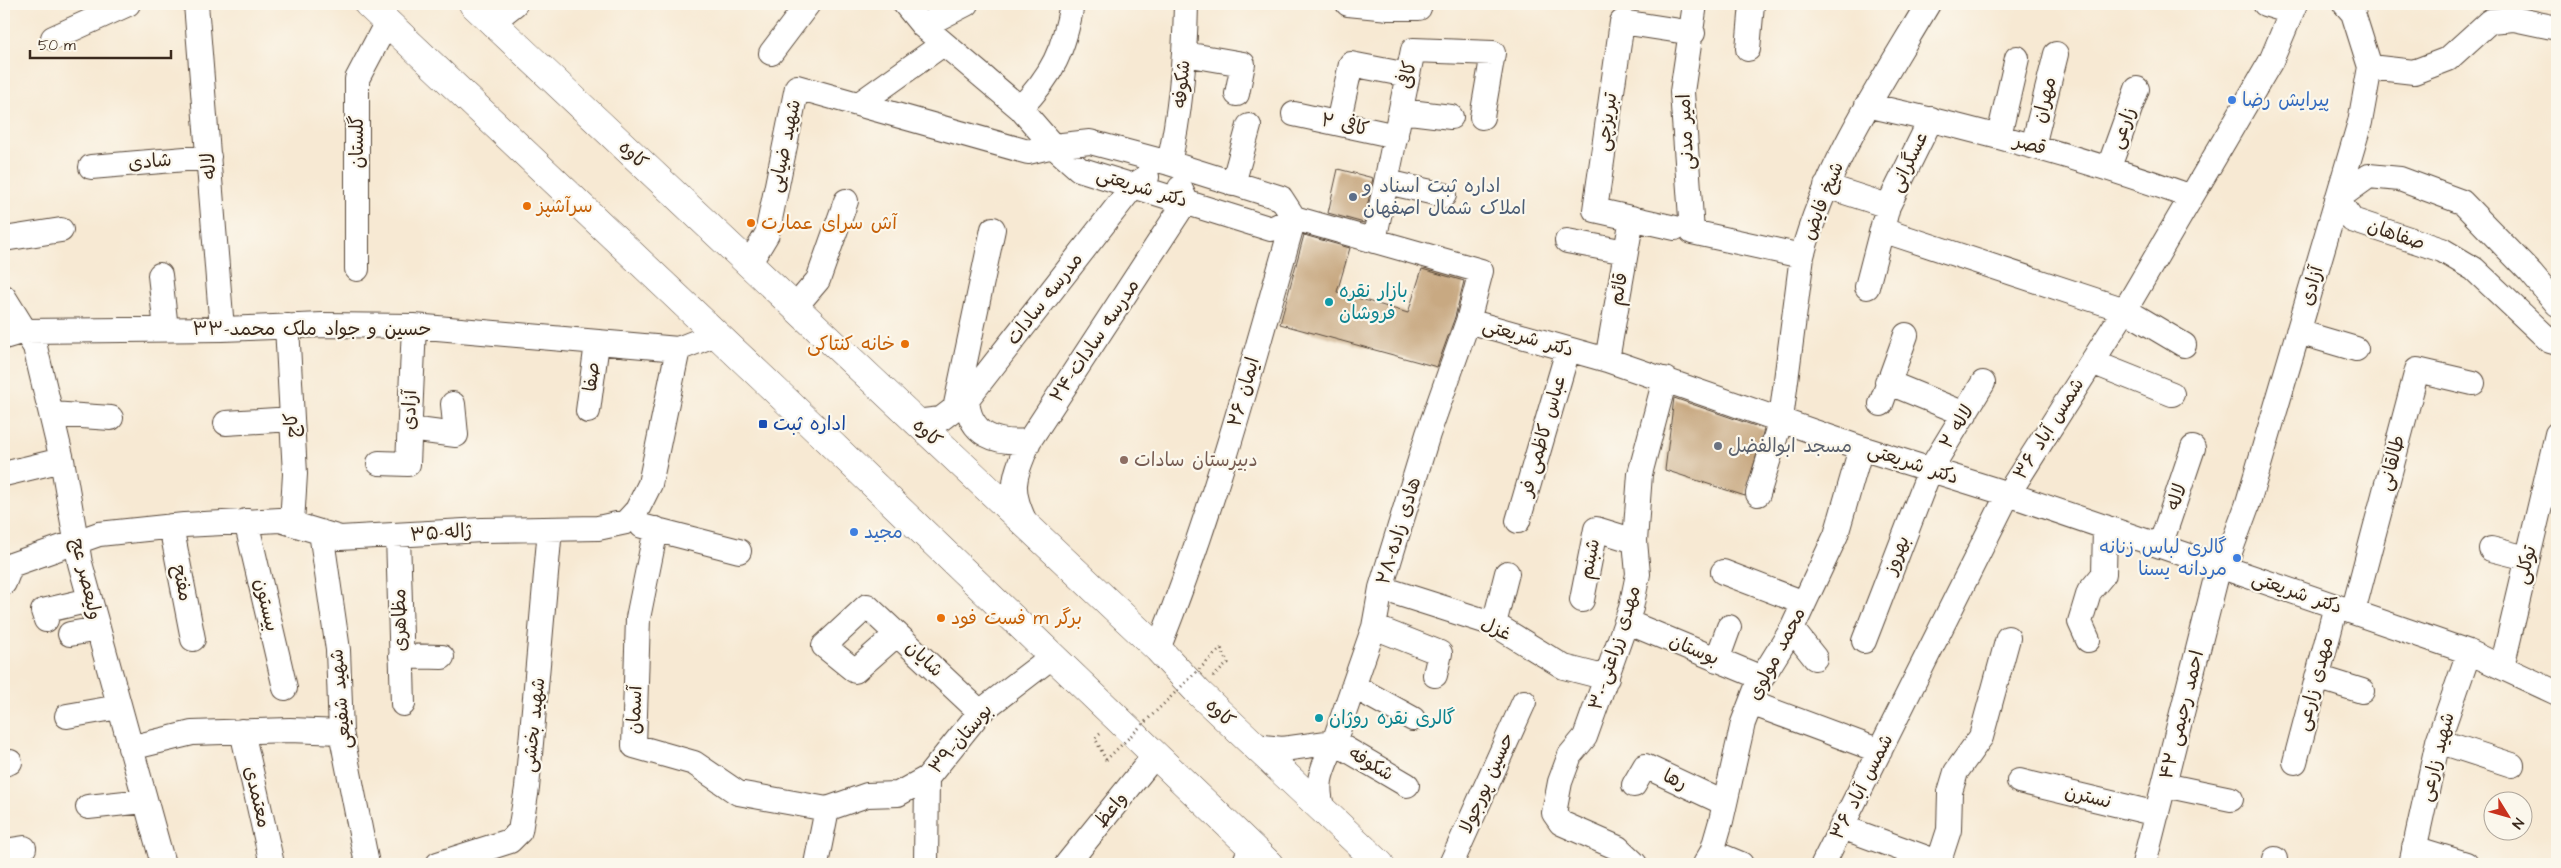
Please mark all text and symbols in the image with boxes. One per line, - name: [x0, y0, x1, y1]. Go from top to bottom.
- scale bar: [30, 28, 171, 60]
- text: 50 m: [38, 35, 76, 56]
- street label: شکوفه: [1166, 59, 1198, 109]
- street label: کافی: [1392, 59, 1424, 91]
- street label: مهران: [2026, 74, 2064, 126]
- place label: پیرایش رضا: [2242, 87, 2329, 114]
- street label: تبریزچی: [1590, 91, 1625, 153]
- street label: امیر مدنی: [1671, 93, 1701, 171]
- marker: پیرایش رضا: [2226, 94, 2238, 106]
- street label: شهید ضیایی: [762, 97, 808, 195]
- street label: زارعی: [2103, 103, 2143, 153]
- street label: کافی ۲: [1318, 107, 1372, 143]
- street label: گلستان: [344, 115, 371, 169]
- street label: عسگرانی: [1883, 127, 1935, 197]
- street label: قصر: [2009, 127, 2049, 162]
- street label: کاوه: [612, 134, 654, 176]
- street label: شادی: [127, 147, 173, 177]
- street label: لاله: [194, 152, 224, 180]
- street label: شیخ فایض: [1795, 158, 1851, 244]
- street label: دکتر شریعتی: [1093, 161, 1191, 215]
- place label: اداره ثبت اسناد و املاک شمال اصفهان: [1361, 173, 1526, 222]
- marker: اداره ثبت اسناد و املاک شمال اصفهان: [1347, 191, 1359, 203]
- place label: سرآشپز: [535, 193, 593, 220]
- marker: سرآشپز: [521, 200, 533, 212]
- place label: آش سرای عمارت: [761, 210, 898, 237]
- street label: صفاهان: [2364, 213, 2428, 257]
- marker: آش سرای عمارت: [745, 217, 757, 229]
- street label: مدرسه سادات: [1000, 247, 1090, 351]
- street label: آزادی: [2293, 262, 2331, 309]
- street label: قائم: [1603, 270, 1635, 308]
- street label: ۲۴-مدرسه سادات: [1044, 274, 1146, 408]
- place label: بازار نقره فروشان: [1339, 278, 1408, 327]
- marker: بازار نقره فروشان: [1323, 296, 1335, 308]
- street label: دکتر شریعتی: [1479, 312, 1577, 364]
- street label: ۳۳-حسین و جواد ملک محمد: [193, 316, 431, 343]
- place label: خانه کنتاکی: [807, 331, 895, 358]
- marker: خانه کنتاکی: [899, 338, 911, 350]
- street label: ۲۶ ایمان: [1221, 354, 1267, 430]
- street label: صفا: [577, 361, 607, 393]
- street label: عباس کاظمی فر: [1512, 373, 1573, 501]
- street label: شمس آباد ۳۶: [2007, 373, 2091, 485]
- street label: آزادی: [396, 388, 424, 431]
- street label: لاله ۲: [1933, 400, 1981, 454]
- place label: اداره ثبت: [773, 411, 846, 438]
- street label: کاج: [278, 412, 306, 438]
- street label: کاوه: [906, 412, 948, 454]
- marker: اداره ثبت: [757, 418, 769, 430]
- street label: طالقانی: [2372, 432, 2412, 494]
- place label: مسجد ابوالفضل: [1728, 433, 1852, 460]
- street label: دکتر شریعتی: [1864, 437, 1962, 491]
- marker: مسجد ابوالفضل: [1712, 440, 1724, 452]
- place label: دبیرستان سادات: [1134, 447, 1258, 474]
- marker: دبیرستان سادات: [1118, 454, 1130, 466]
- street label: ۲۸-هادی زاده: [1370, 474, 1428, 588]
- street label: لاله: [2160, 480, 2194, 514]
- street label: ۳۵-ژاله: [409, 517, 473, 549]
- place label: مجید: [864, 519, 903, 546]
- marker: مجید: [848, 526, 860, 538]
- street label: بهروز: [1877, 532, 1917, 580]
- place label: گالری لباس زنانه مردانه یسنا: [2099, 534, 2227, 583]
- street label: ولیعصر عج: [63, 535, 109, 623]
- street label: شبنم: [1573, 536, 1607, 582]
- street label: توکلی: [2508, 542, 2544, 587]
- marker: گالری لباس زنانه مردانه یسنا: [2231, 552, 2243, 564]
- street label: مفتح: [165, 562, 199, 604]
- street label: دکتر شریعتی: [2248, 565, 2346, 621]
- street label: بیستون: [247, 576, 285, 634]
- street label: ۳۰-مهدی زراعتی: [1582, 582, 1648, 714]
- street label: مظاهری: [386, 588, 414, 652]
- street label: محمد مولوی: [1741, 603, 1813, 705]
- place label: فست فود m برگر: [951, 605, 1082, 632]
- street label: غزل: [1476, 610, 1516, 648]
- marker: فست فود m برگر: [935, 612, 947, 624]
- street label: بوستان: [1665, 627, 1723, 673]
- street label: شایان: [899, 634, 949, 684]
- street label: مهدی زارعی: [2290, 634, 2340, 734]
- street label: شهید شفیعی: [323, 648, 359, 750]
- street label: ۴۲ احمد رحیمی: [2153, 648, 2211, 782]
- street label: شهید بخشی: [516, 676, 552, 774]
- street label: آسمان: [621, 684, 649, 735]
- street label: کاوه: [1199, 692, 1241, 734]
- street label: ۳۹-بوستان: [923, 698, 999, 780]
- place label: گالری نقره روژان: [1329, 705, 1455, 732]
- street label: شهید زارعی: [2412, 709, 2462, 805]
- marker: گالری نقره روژان: [1313, 712, 1325, 724]
- street label: حسین پورجولا: [1453, 728, 1521, 838]
- street label: شمس آباد ۳۶: [1824, 730, 1900, 844]
- street label: شکوفه: [1343, 740, 1399, 788]
- street label: معتمدی: [237, 763, 277, 831]
- street label: رها: [1658, 763, 1692, 797]
- street label: نسترن: [2062, 778, 2114, 816]
- street label: واعظ: [1088, 786, 1134, 834]
- north arrow: [2484, 790, 2534, 840]
- text: N: [2507, 814, 2528, 833]

